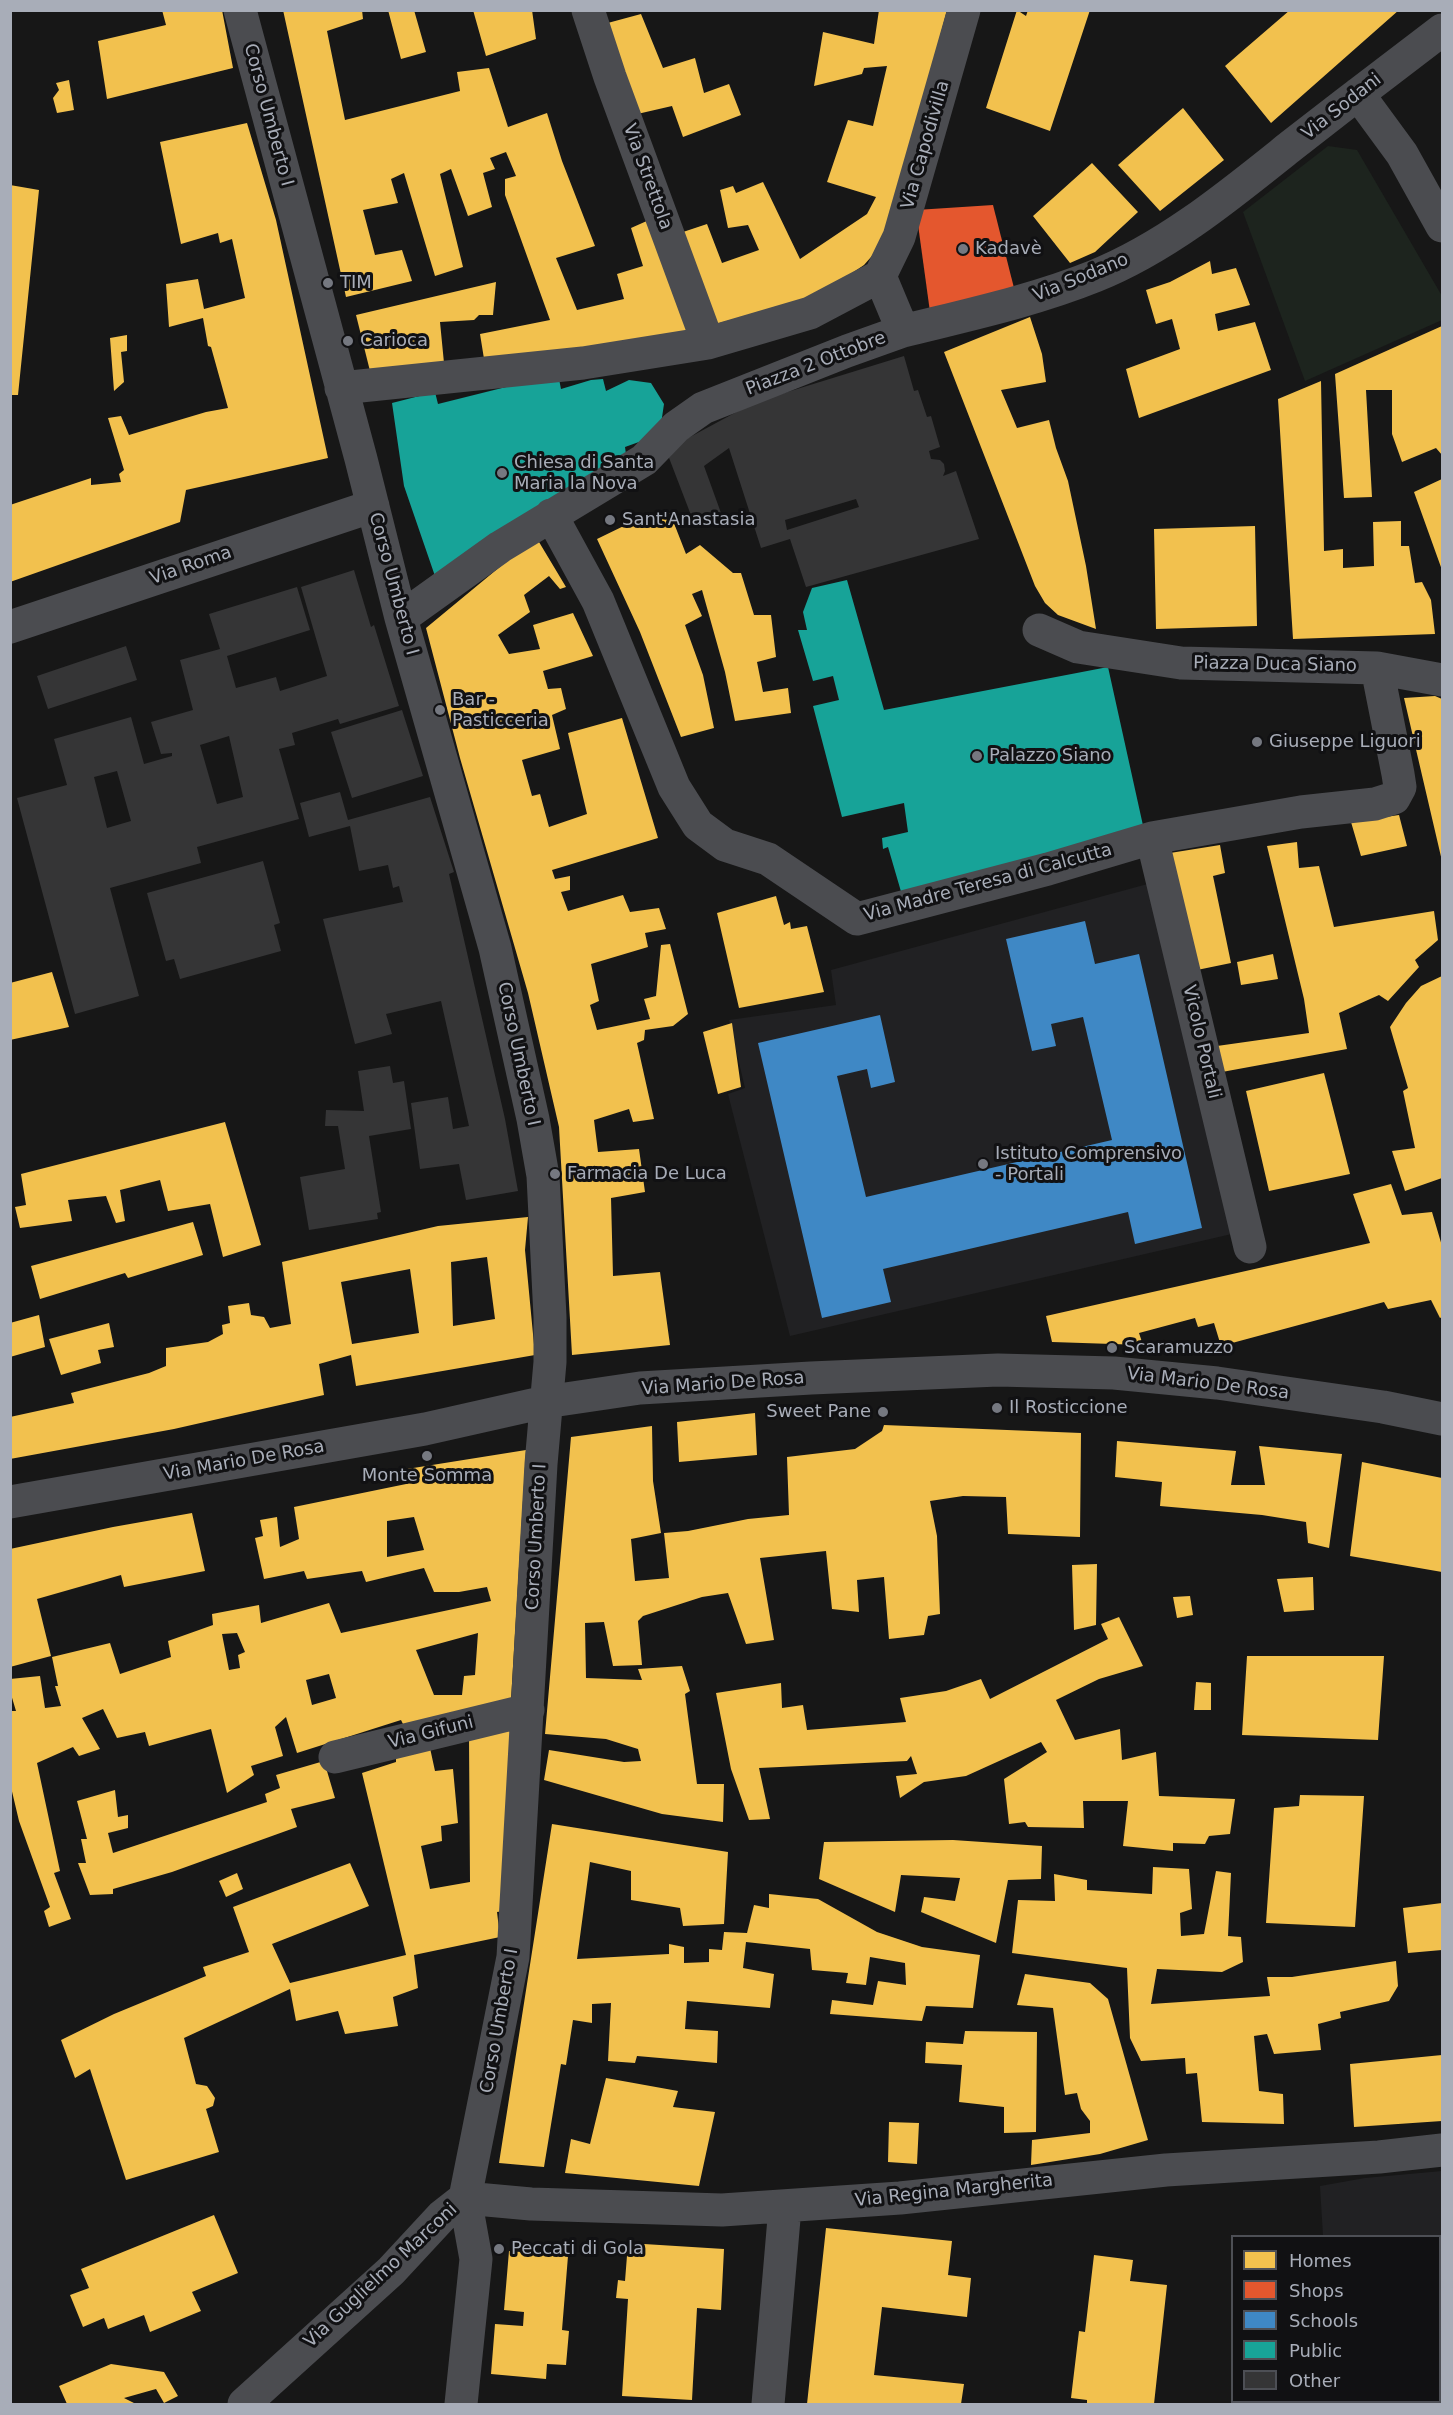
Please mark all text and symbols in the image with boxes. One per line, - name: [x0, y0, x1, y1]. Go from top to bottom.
- street label: Corso Umberto I: [239, 41, 297, 189]
- street label: Via Sodani: [1298, 69, 1386, 145]
- street label: Via Capodivilla: [897, 78, 955, 212]
- street label: Via Strettola: [618, 121, 676, 233]
- place label: Kadavè: [975, 238, 1042, 260]
- marker: Kadavè: [956, 242, 970, 256]
- street label: Via Sodano: [1030, 249, 1132, 307]
- place label: TIM: [340, 272, 372, 294]
- marker: TIM: [321, 276, 335, 290]
- street label: Piazza 2 Ottobre: [743, 327, 889, 401]
- place label: Carioca: [360, 330, 428, 352]
- marker: Carioca: [341, 334, 355, 348]
- place label: Chiesa di Santa Maria la Nova: [514, 452, 654, 494]
- marker: Chiesa di Santa Maria la Nova: [495, 466, 509, 480]
- place label: Sant'Anastasia: [622, 509, 755, 531]
- street label: Corso Umberto I: [364, 510, 422, 658]
- marker: Sant'Anastasia: [603, 513, 617, 527]
- street label: Via Roma: [147, 542, 235, 590]
- street label: Piazza Duca Siano: [1193, 653, 1357, 677]
- place label: Bar - Pasticceria: [452, 689, 549, 732]
- marker: Bar - Pasticceria: [433, 703, 447, 717]
- place label: Giuseppe Liguori: [1269, 731, 1421, 753]
- marker: Giuseppe Liguori: [1250, 735, 1264, 749]
- place label: Palazzo Siano: [989, 745, 1112, 767]
- marker: Palazzo Siano: [970, 749, 984, 763]
- street label: Via Madre Teresa di Calcutta: [862, 839, 1114, 927]
- street label: Corso Umberto I: [492, 980, 544, 1128]
- street label: Vicolo Portali: [1177, 983, 1225, 1101]
- place label: Istituto Comprensivo - Portali: [995, 1143, 1182, 1186]
- marker: Istituto Comprensivo - Portali: [976, 1157, 990, 1171]
- place label: Farmacia De Luca: [567, 1163, 727, 1185]
- marker: Farmacia De Luca: [548, 1167, 562, 1181]
- place label: Scaramuzzo: [1124, 1337, 1234, 1359]
- marker: Scaramuzzo: [1105, 1341, 1119, 1355]
- street label: Via Mario De Rosa: [1126, 1363, 1290, 1405]
- street label: Via Mario De Rosa: [641, 1368, 805, 1400]
- place label: Il Rosticcione: [1009, 1397, 1127, 1419]
- place label: Sweet Pane: [766, 1401, 871, 1423]
- marker: Il Rosticcione: [990, 1401, 1004, 1415]
- marker: Sweet Pane: [876, 1405, 890, 1419]
- street label: Via Mario De Rosa: [162, 1436, 326, 1486]
- marker: Monte Somma: [420, 1449, 434, 1463]
- street label: Corso Umberto I: [522, 1463, 552, 1611]
- place label: Monte Somma: [362, 1465, 492, 1487]
- street label: Via Gifuni: [386, 1712, 476, 1754]
- street label: Corso Umberto I: [477, 1947, 523, 2095]
- street label: Via Regina Margherita: [854, 2170, 1054, 2212]
- street label: Via Guglielmo Marconi: [300, 2199, 462, 2353]
- legend: [1231, 2235, 1441, 2403]
- place label: Peccati di Gola: [511, 2238, 644, 2260]
- marker: Peccati di Gola: [492, 2242, 506, 2256]
- text: Homes: [1289, 2250, 1352, 2271]
- text: Shops: [1289, 2280, 1344, 2301]
- text: Schools: [1289, 2310, 1358, 2331]
- text: Public: [1289, 2340, 1342, 2361]
- text: Other: [1289, 2370, 1340, 2391]

